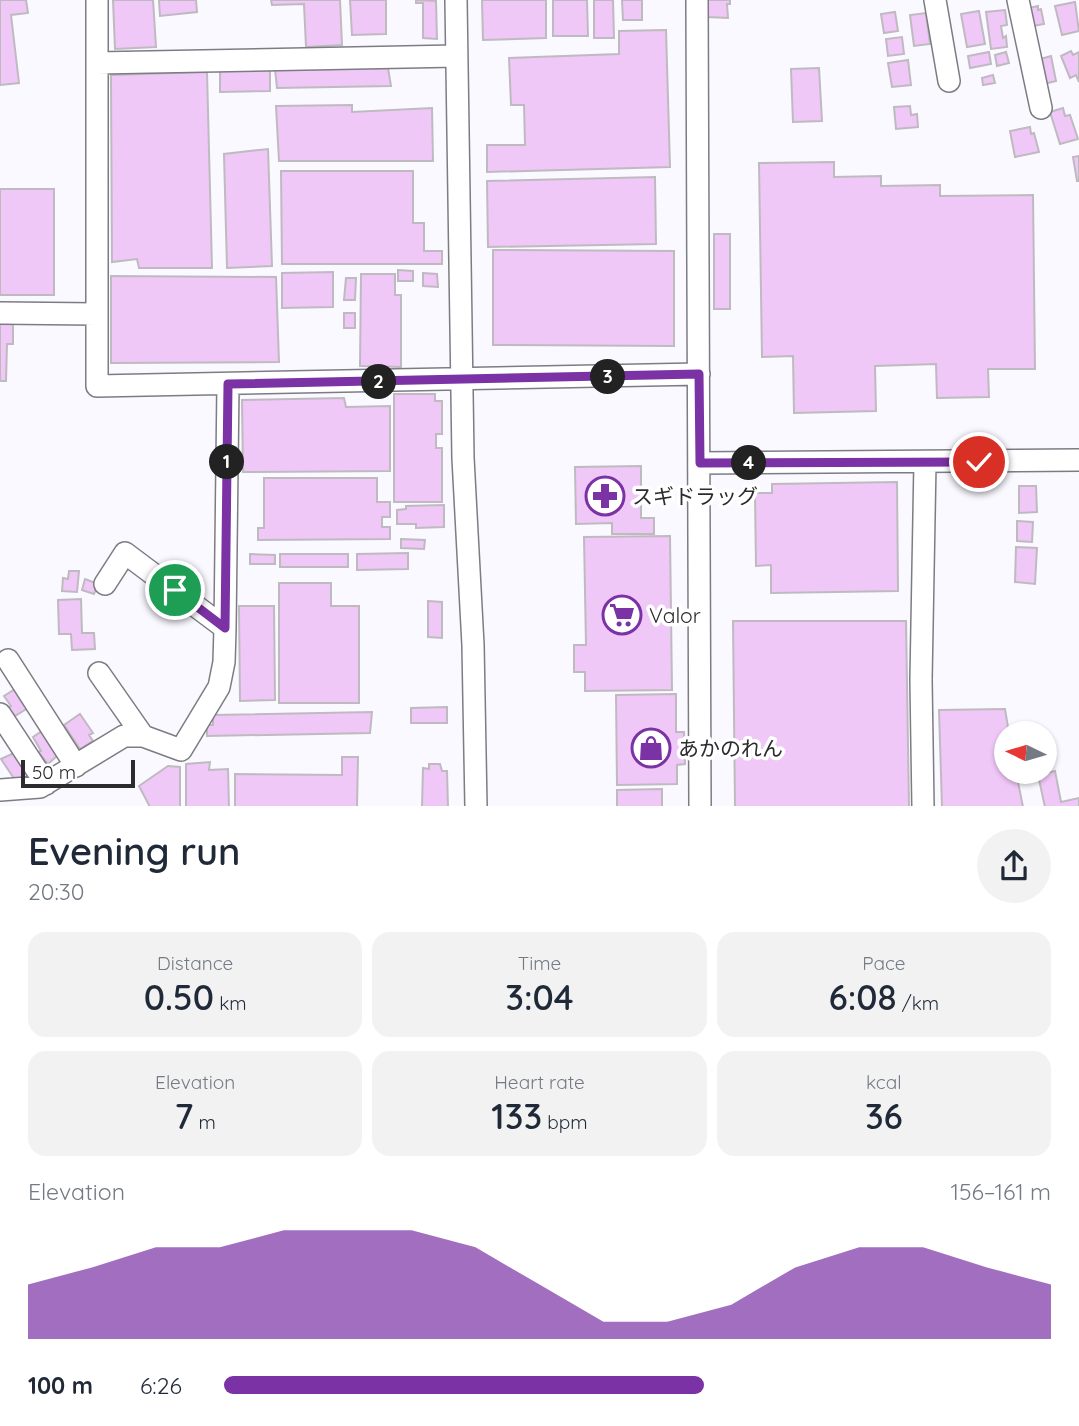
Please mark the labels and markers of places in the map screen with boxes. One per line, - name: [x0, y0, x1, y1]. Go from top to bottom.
- pin: 3: [590, 360, 626, 394]
- pin: 2: [362, 364, 396, 400]
- pin: [949, 432, 1009, 492]
- pin: 1: [210, 444, 244, 480]
- pin: 4: [732, 446, 766, 480]
- pharmacy icon: スギドラッグ: [584, 475, 626, 517]
- place label: スギドラッグ: [632, 483, 758, 509]
- pin: [145, 560, 205, 620]
- supermarket icon: Valor: [601, 594, 643, 636]
- place label: Valor: [649, 602, 701, 628]
- shop icon: あかのれん: [630, 727, 672, 769]
- place label: あかのれん: [678, 735, 783, 761]

